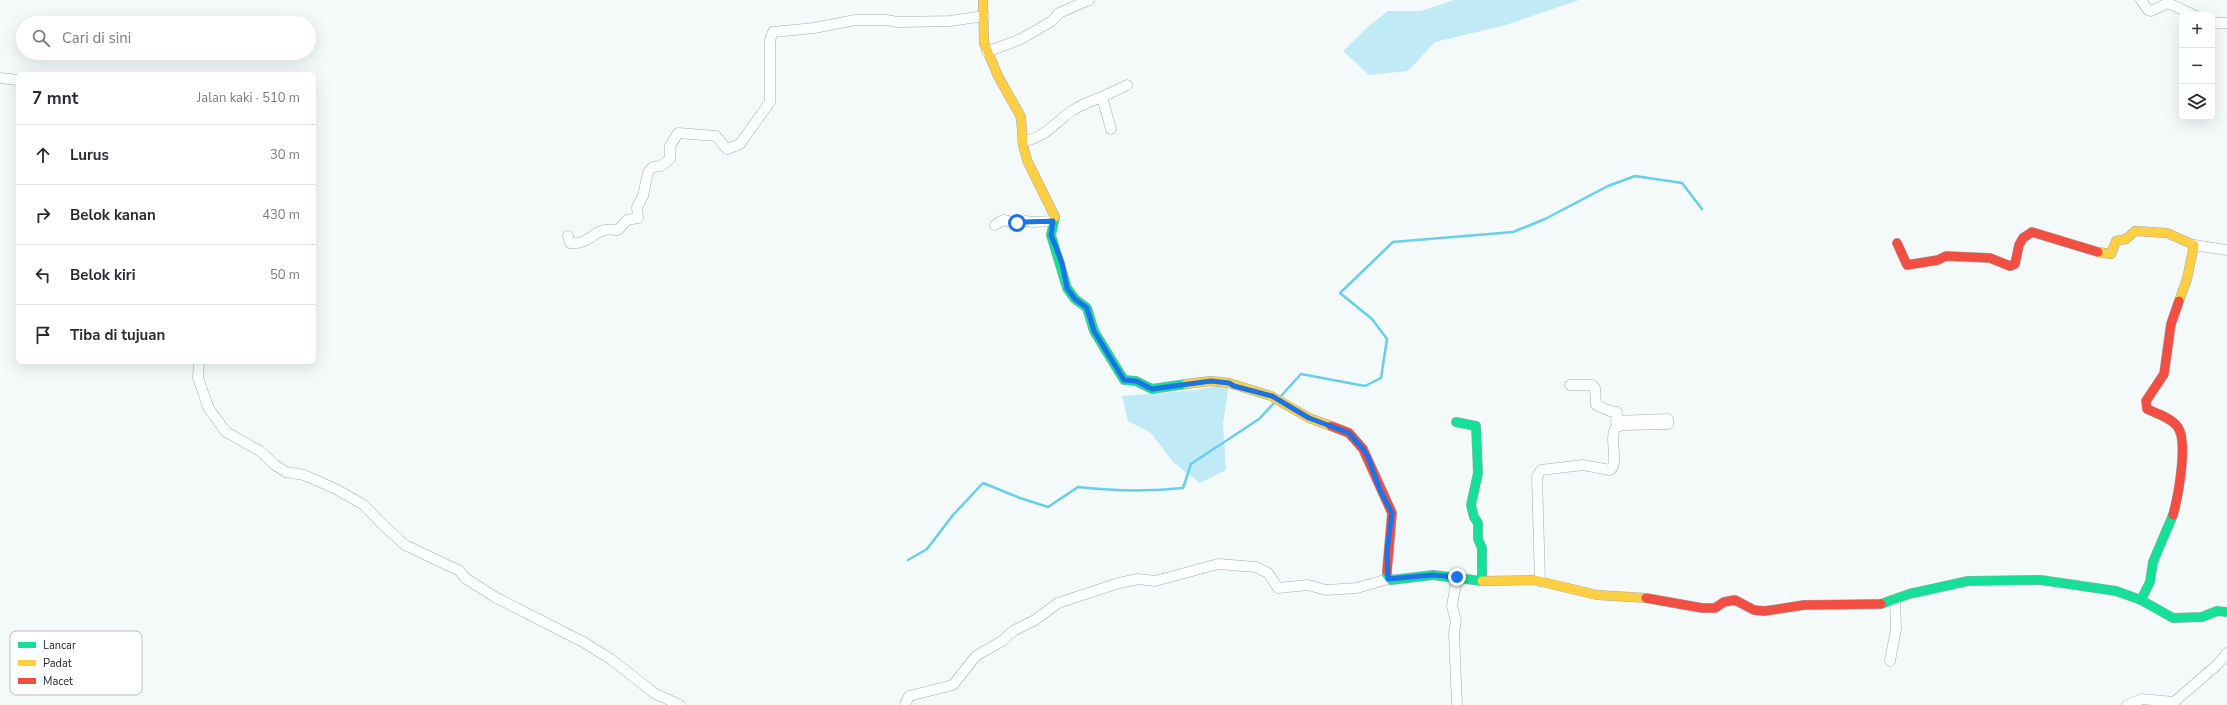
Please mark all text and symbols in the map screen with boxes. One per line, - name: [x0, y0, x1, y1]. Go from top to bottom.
- map controls: [2179, 12, 2215, 120]
- button: +: [2179, 12, 2215, 48]
- search box: [16, 16, 316, 60]
- icon: search: [30, 27, 52, 49]
- text: Cari di sini: [62, 28, 131, 48]
- button: −: [2179, 48, 2215, 84]
- button: layers: [2179, 84, 2215, 120]
- text: 7 mnt: [32, 87, 78, 110]
- text: Jalan kaki · 510 m: [197, 89, 300, 107]
- icon: ahead: [32, 144, 54, 166]
- text: Lurus: [70, 145, 109, 165]
- text: 30 m: [270, 146, 300, 164]
- icon: right: [32, 204, 54, 226]
- text: Belok kanan: [70, 205, 156, 225]
- text: 430 m: [262, 206, 300, 224]
- route start: [1008, 214, 1026, 232]
- icon: left: [32, 264, 54, 286]
- text: Belok kiri: [70, 265, 135, 285]
- text: 50 m: [270, 266, 300, 284]
- icon: arrive: [32, 324, 54, 346]
- text: Tiba di tujuan: [70, 325, 165, 345]
- route end: [1448, 568, 1466, 586]
- legend: [10, 631, 142, 695]
- text: Lancar: [43, 638, 76, 653]
- text: Padat: [43, 656, 72, 671]
- text: Macet: [43, 674, 73, 689]

